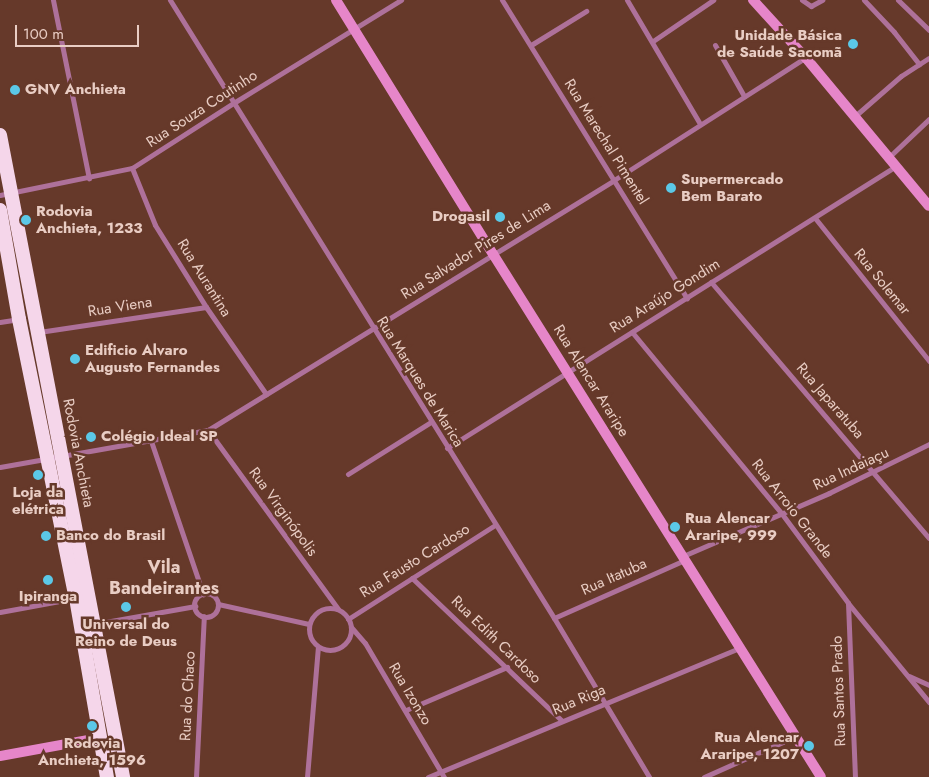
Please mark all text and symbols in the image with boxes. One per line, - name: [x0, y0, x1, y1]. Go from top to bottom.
- scale bar: [18, 15, 141, 47]
- text: 100 m: [23, 23, 64, 45]
- place label: Unidade Básica de Saúde Sacomã: [717, 26, 842, 61]
- marker: Unidade Básica de Saúde Sacomã: [846, 37, 860, 51]
- street label: Rua Souza Coutinho: [143, 66, 261, 152]
- street label: Rua Marechal Pimentel: [560, 76, 652, 208]
- place label: GNV Anchieta: [25, 81, 126, 99]
- marker: GNV Anchieta: [9, 84, 21, 96]
- place label: Supermercado Bem Barato: [681, 170, 783, 205]
- marker: Supermercado Bem Barato: [665, 182, 677, 194]
- street label: Rua Salvador Pires de Lima: [398, 197, 554, 303]
- place label: Rodovia Anchieta, 1233: [36, 202, 143, 237]
- place label: Drogasil: [432, 208, 490, 226]
- marker: Drogasil: [494, 211, 506, 223]
- marker: Rodovia Anchieta, 1233: [20, 214, 32, 226]
- street label: Rua Aurantina: [173, 236, 235, 320]
- street label: Rua Solemar: [850, 245, 914, 319]
- street label: Rua Araújo Gondim: [607, 255, 723, 337]
- street label: Rua Viena: [87, 293, 153, 321]
- street label: Rua Marques de Marica: [372, 313, 468, 451]
- street label: Rua Alencar Araripe: [549, 322, 633, 440]
- place label: Edificio Alvaro Augusto Fernandes: [85, 341, 220, 376]
- marker: Edificio Alvaro Augusto Fernandes: [69, 353, 81, 365]
- street label: Rua Japaratuba: [792, 360, 868, 442]
- street label: Rodovia Anchieta: [59, 397, 97, 509]
- place label: Colégio Ideal SP: [101, 428, 218, 446]
- marker: Colégio Ideal SP: [85, 431, 97, 443]
- street label: Rua Indaiaçu: [810, 444, 892, 494]
- street label: Rua Arroio Grande: [748, 456, 836, 562]
- street label: Rua Virginópolis: [245, 464, 321, 560]
- marker: Loja da elétrica: [32, 469, 44, 481]
- place label: Loja da elétrica: [12, 483, 64, 518]
- place label: Rua Alencar Araripe, 999: [685, 509, 777, 544]
- street label: Rua Fausto Cardoso: [357, 520, 473, 602]
- marker: Rua Alencar Araripe, 999: [669, 521, 681, 533]
- place label: Banco do Brasil: [56, 527, 165, 545]
- marker: Banco do Brasil: [40, 530, 52, 542]
- street label: Rua Itatuba: [578, 555, 650, 599]
- district label: Vila Bandeirantes: [109, 557, 219, 600]
- marker: Ipiranga: [42, 574, 54, 586]
- place label: Ipiranga: [19, 588, 77, 606]
- street label: Rua Edith Cardoso: [447, 592, 545, 688]
- marker: Universal do Reino de Deus: [120, 601, 132, 613]
- place label: Universal do Reino de Deus: [75, 615, 177, 650]
- street label: Rua Santos Prado: [828, 635, 850, 747]
- street label: Rua do Chaco: [177, 651, 199, 741]
- street label: Rua Izonzo: [384, 660, 436, 728]
- street label: Rua Riga: [550, 681, 608, 719]
- marker: Rodovia Anchieta, 1596: [86, 720, 98, 732]
- place label: Rua Alencar Araripe, 1207: [701, 728, 799, 763]
- place label: Rodovia Anchieta, 1596: [38, 734, 146, 769]
- marker: Rua Alencar Araripe, 1207: [803, 740, 815, 752]

